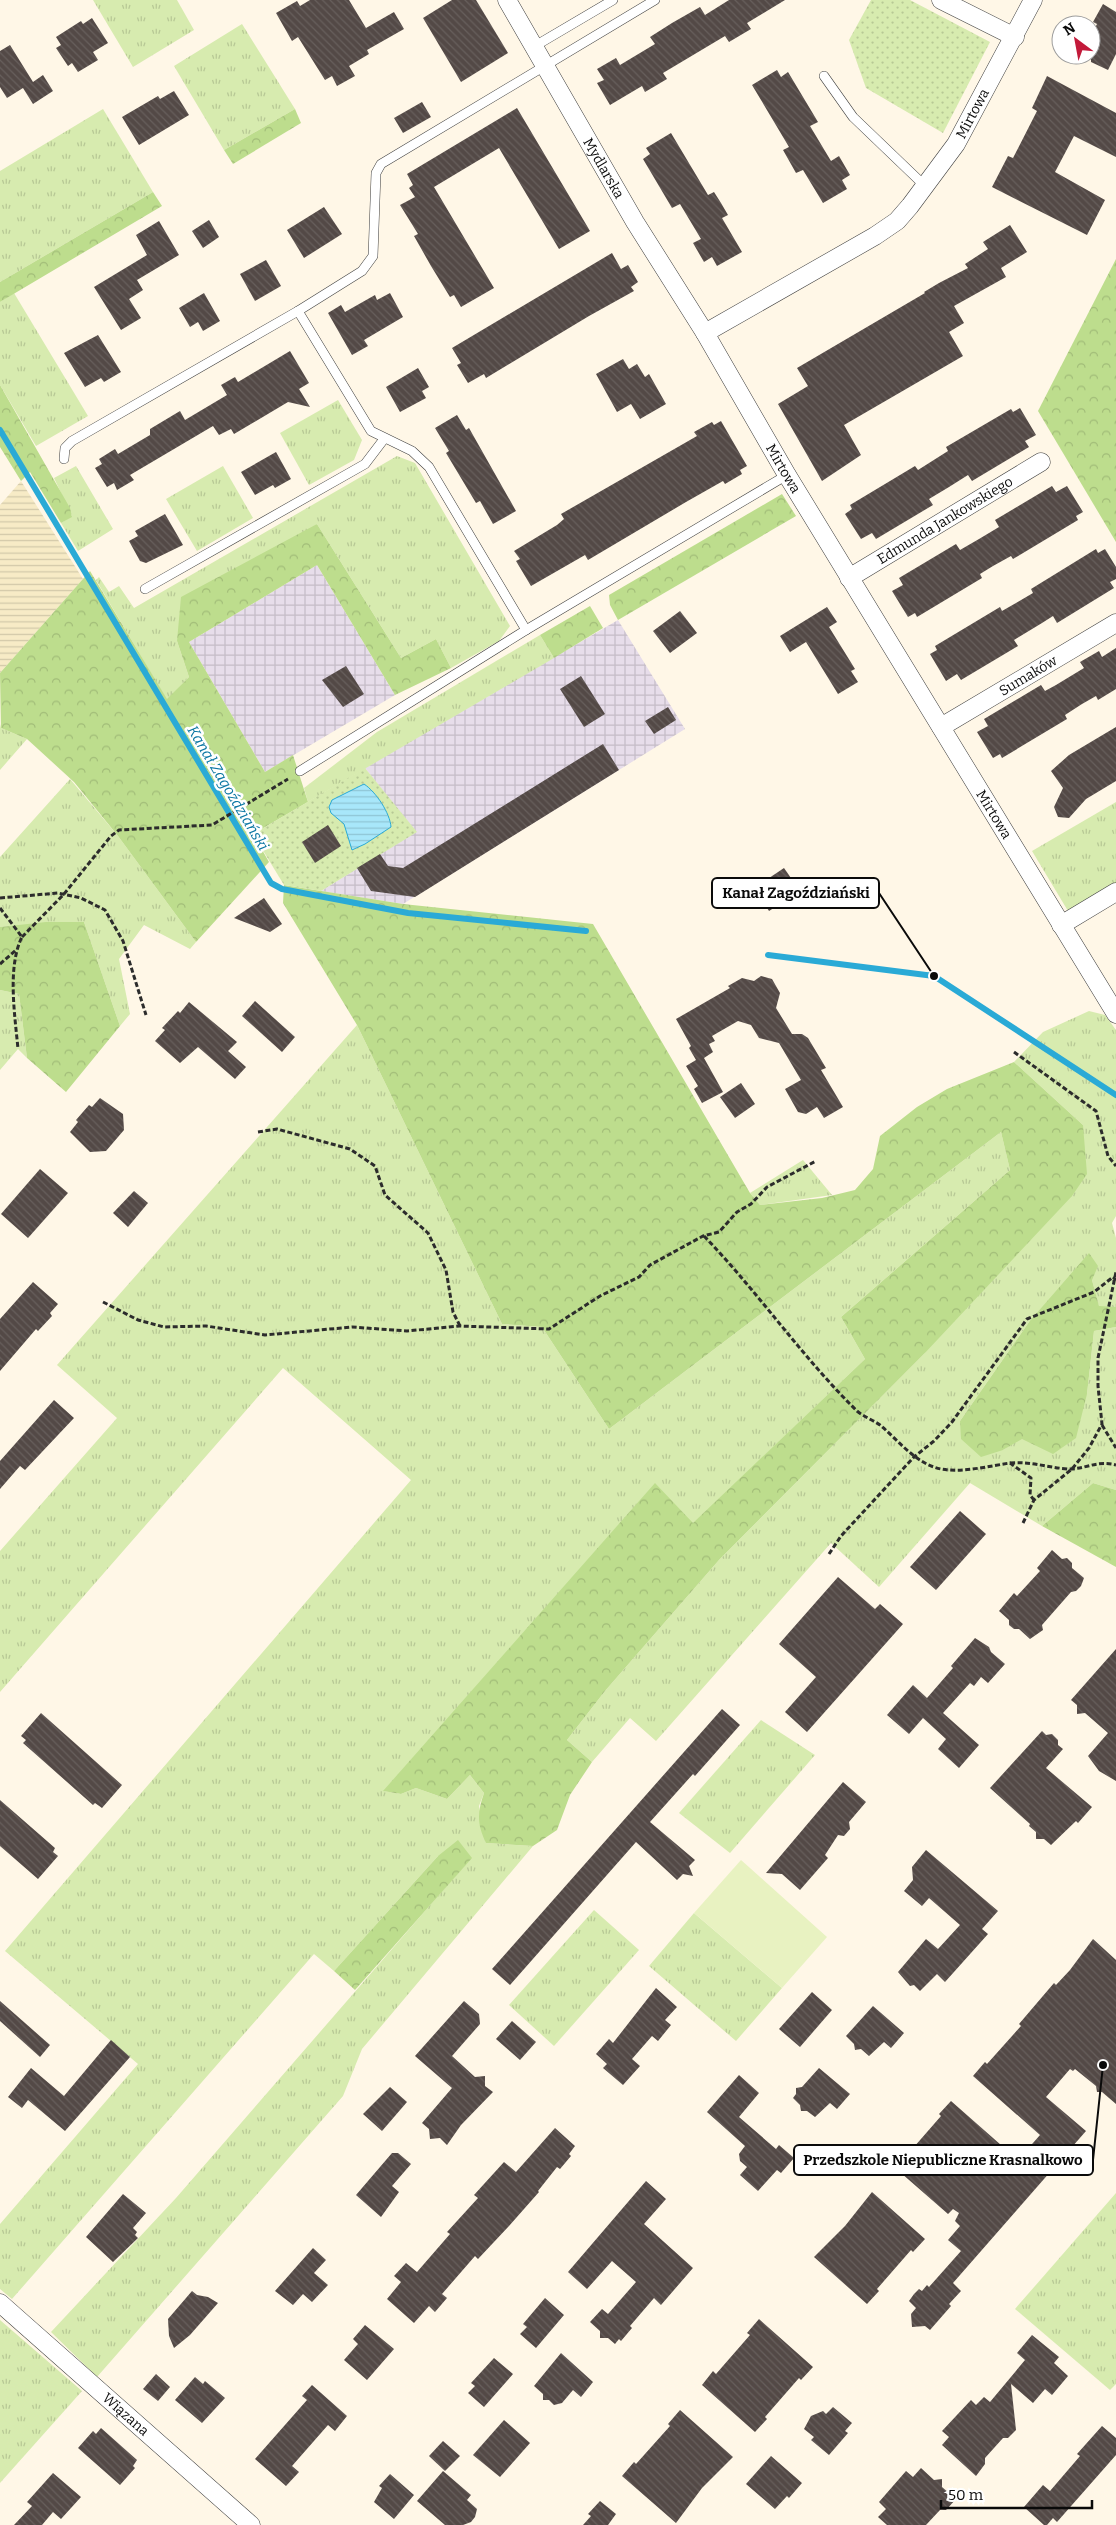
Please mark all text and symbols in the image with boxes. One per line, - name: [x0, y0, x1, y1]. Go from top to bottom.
- north arrow: [1051, 15, 1101, 65]
- text: N: [1060, 19, 1079, 39]
- street label: Mirtowa: [952, 85, 993, 141]
- street label: Mydlarska: [580, 135, 628, 202]
- street label: Mirtowa: [762, 441, 805, 496]
- street label: Edmunda Jankowskiego: [874, 473, 1016, 568]
- street label: Sumaków: [996, 651, 1061, 699]
- water label: Kanał Zagoździański: [184, 722, 272, 854]
- street label: Mirtowa: [973, 787, 1016, 842]
- callout: Kanał Zagoździański: [712, 878, 879, 908]
- text: Kanał Zagoździański: [722, 884, 870, 902]
- callout: Przedszkole Niepubliczne Krasnalkowo: [794, 2145, 1093, 2175]
- text: Przedszkole Niepubliczne Krasnalkowo: [803, 2151, 1083, 2169]
- street label: Wiązana: [99, 2389, 153, 2440]
- scale bar: [941, 2478, 1092, 2510]
- text: 50 m: [948, 2486, 984, 2504]

